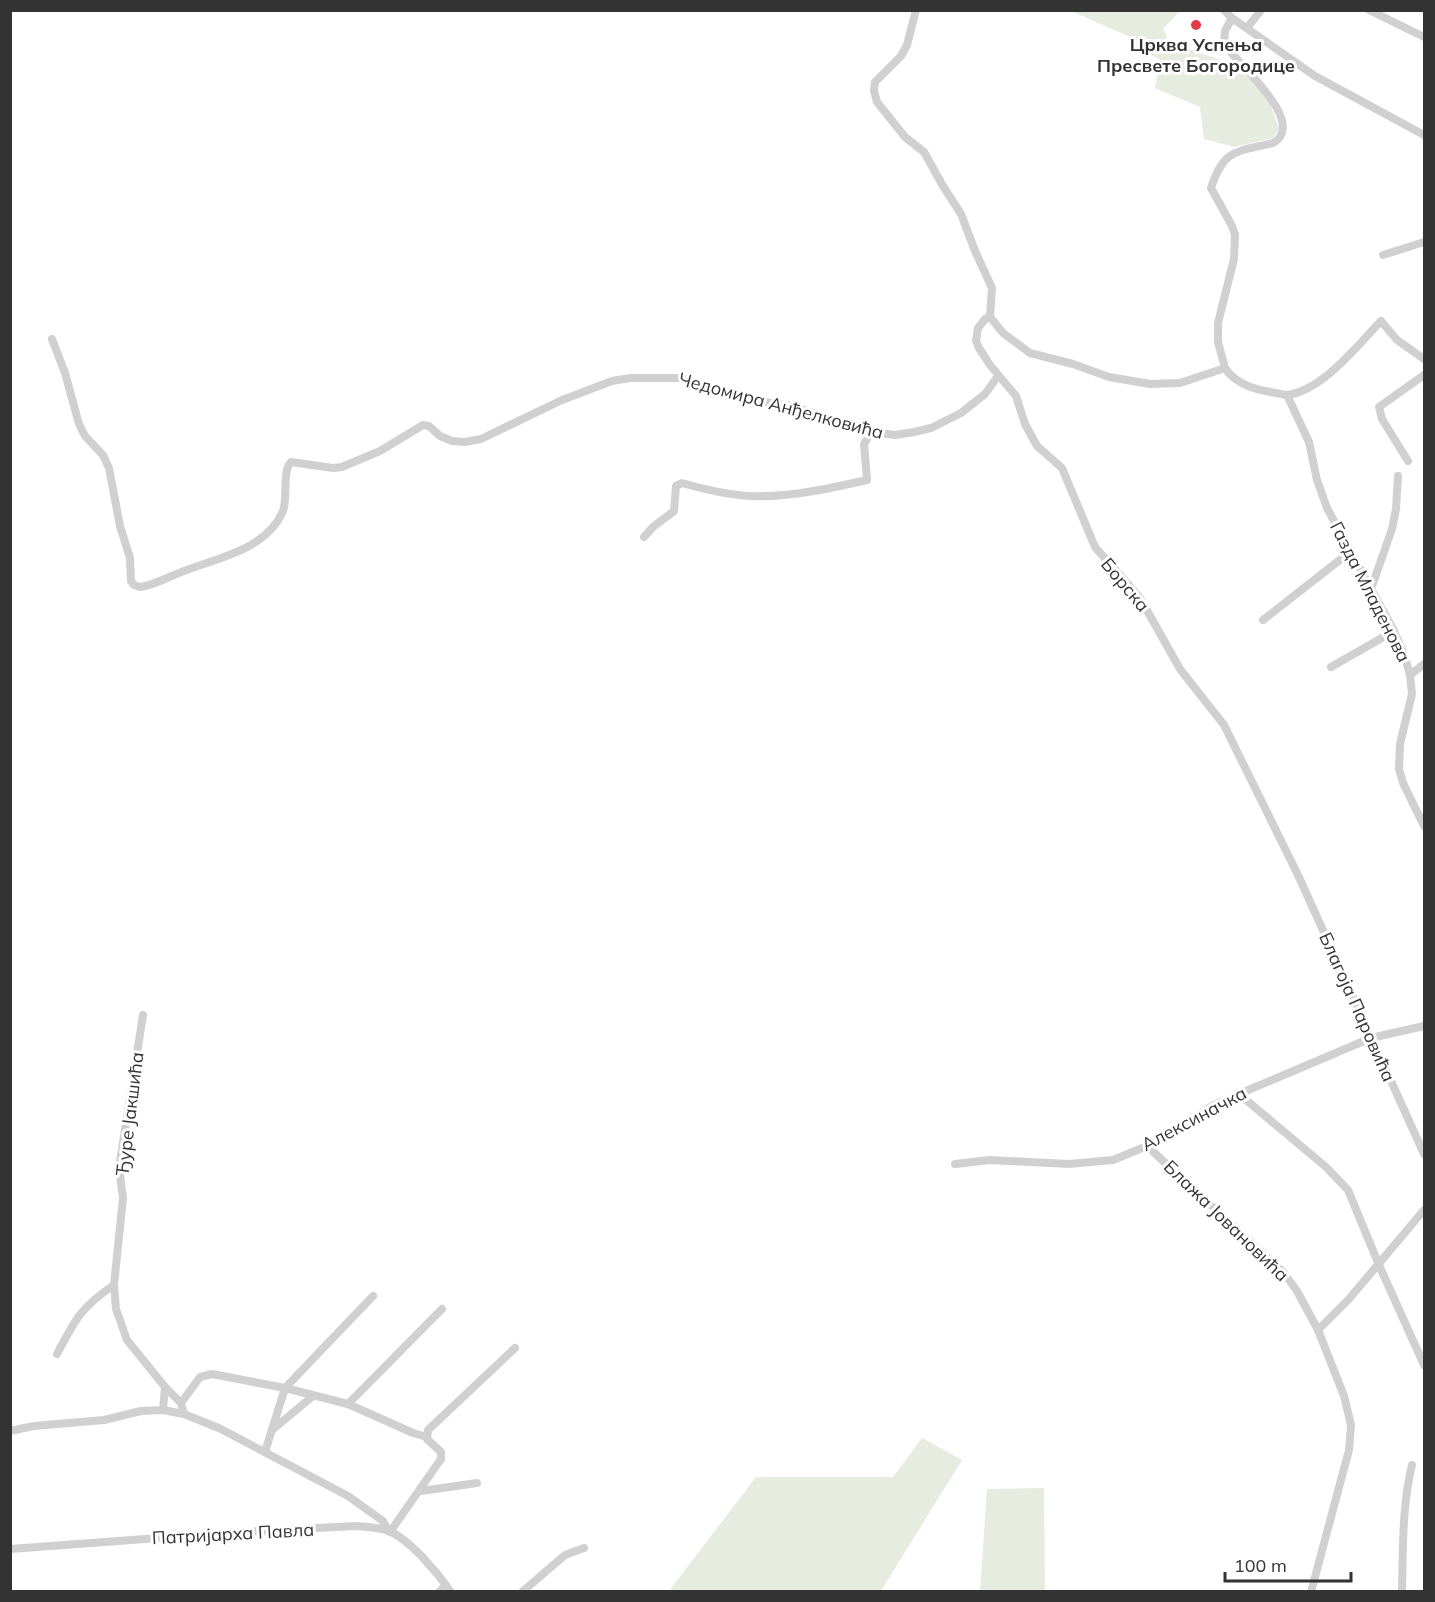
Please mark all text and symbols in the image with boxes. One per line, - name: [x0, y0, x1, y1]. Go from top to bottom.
- marker: Црква Успења Пресвете Богородице: [1189, 18, 1203, 32]
- place label: Црква Успења Пресвете Богородице: [1097, 33, 1295, 77]
- street label: Чедомира Анђелковића: [676, 367, 886, 444]
- street label: Газда Младенова: [1325, 518, 1416, 666]
- street label: Борска: [1096, 553, 1155, 616]
- street label: Благоја Паровића: [1314, 929, 1401, 1085]
- street label: Ђуре Јакшића: [111, 1051, 149, 1177]
- street label: Алексиначка: [1137, 1081, 1250, 1156]
- street label: Блажа Јовановића: [1159, 1155, 1294, 1286]
- street label: Патријарха Павла: [151, 1518, 315, 1549]
- scale bar: [1225, 1545, 1351, 1583]
- text: 100 m: [1234, 1554, 1287, 1577]

